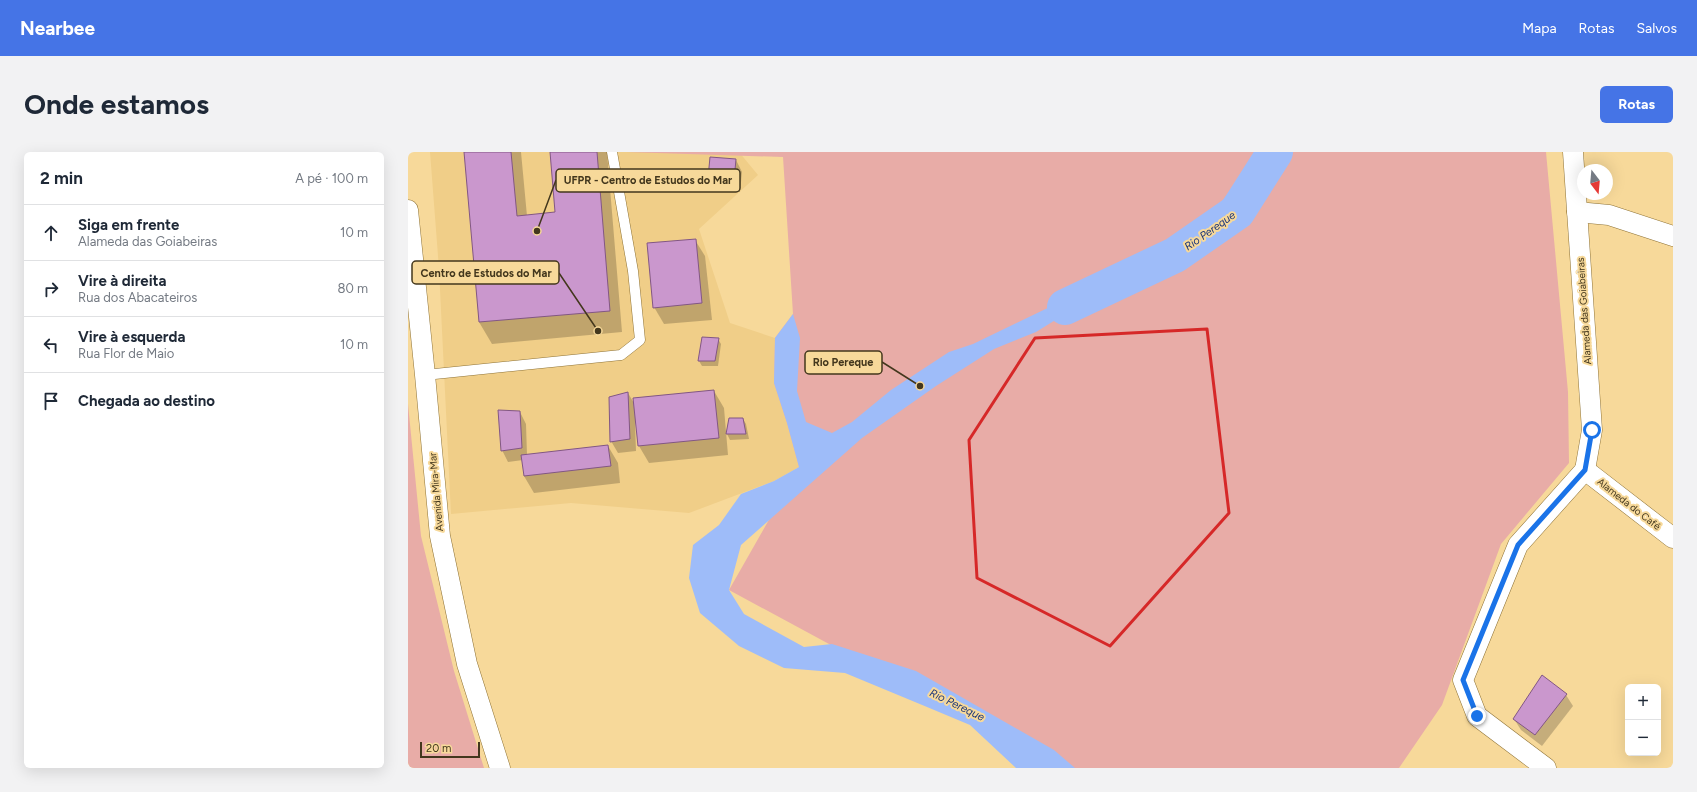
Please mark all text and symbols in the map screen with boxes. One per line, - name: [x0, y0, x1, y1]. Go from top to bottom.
- text: Nearbee: [20, 17, 95, 40]
- text: Mapa: [1522, 20, 1557, 37]
- text: Rotas: [1579, 20, 1614, 37]
- text: Salvos: [1636, 20, 1677, 37]
- button: Rotas: [1600, 86, 1673, 123]
- text: Onde estamos: [24, 87, 209, 121]
- north arrow: [1577, 164, 1613, 200]
- text: 2 min: [40, 168, 83, 188]
- callout: UFPR - Centro de Estudos do Mar: [556, 169, 740, 192]
- text: A pé · 100 m: [295, 171, 368, 186]
- text: UFPR - Centro de Estudos do Mar: [564, 174, 733, 187]
- water label: Rio Pereque: [1182, 209, 1238, 253]
- text: Siga em frente: [78, 216, 179, 234]
- icon: ahead: [40, 222, 62, 244]
- text: 10 m: [340, 225, 368, 240]
- text: Alameda das Goiabeiras: [78, 234, 217, 249]
- street label: Alameda das Goiabeiras: [1574, 257, 1594, 365]
- callout: Centro de Estudos do Mar: [412, 261, 559, 284]
- text: Centro de Estudos do Mar: [420, 267, 552, 280]
- text: Vire à direita: [78, 272, 167, 290]
- icon: right: [40, 278, 62, 300]
- text: 80 m: [337, 281, 368, 296]
- text: Rua dos Abacateiros: [78, 290, 197, 305]
- text: Vire à esquerda: [78, 328, 185, 346]
- icon: left: [40, 334, 62, 356]
- text: 10 m: [340, 337, 368, 352]
- text: Rua Flor de Maio: [78, 346, 174, 361]
- callout: Rio Pereque: [805, 351, 882, 374]
- text: Rio Pereque: [813, 356, 873, 369]
- icon: arrive: [40, 390, 62, 412]
- text: Chegada ao destino: [78, 392, 215, 410]
- route start: [1583, 421, 1601, 439]
- street label: Avenida Mira-Mar: [426, 452, 446, 532]
- street label: Alameda do Café: [1595, 475, 1664, 533]
- map controls: [1625, 684, 1661, 756]
- button: +: [1625, 684, 1661, 720]
- water label: Rio Pereque: [928, 686, 986, 724]
- route end: [1468, 707, 1486, 725]
- button: −: [1625, 720, 1661, 756]
- scale bar: [420, 740, 480, 759]
- text: 20 m: [426, 742, 451, 755]

